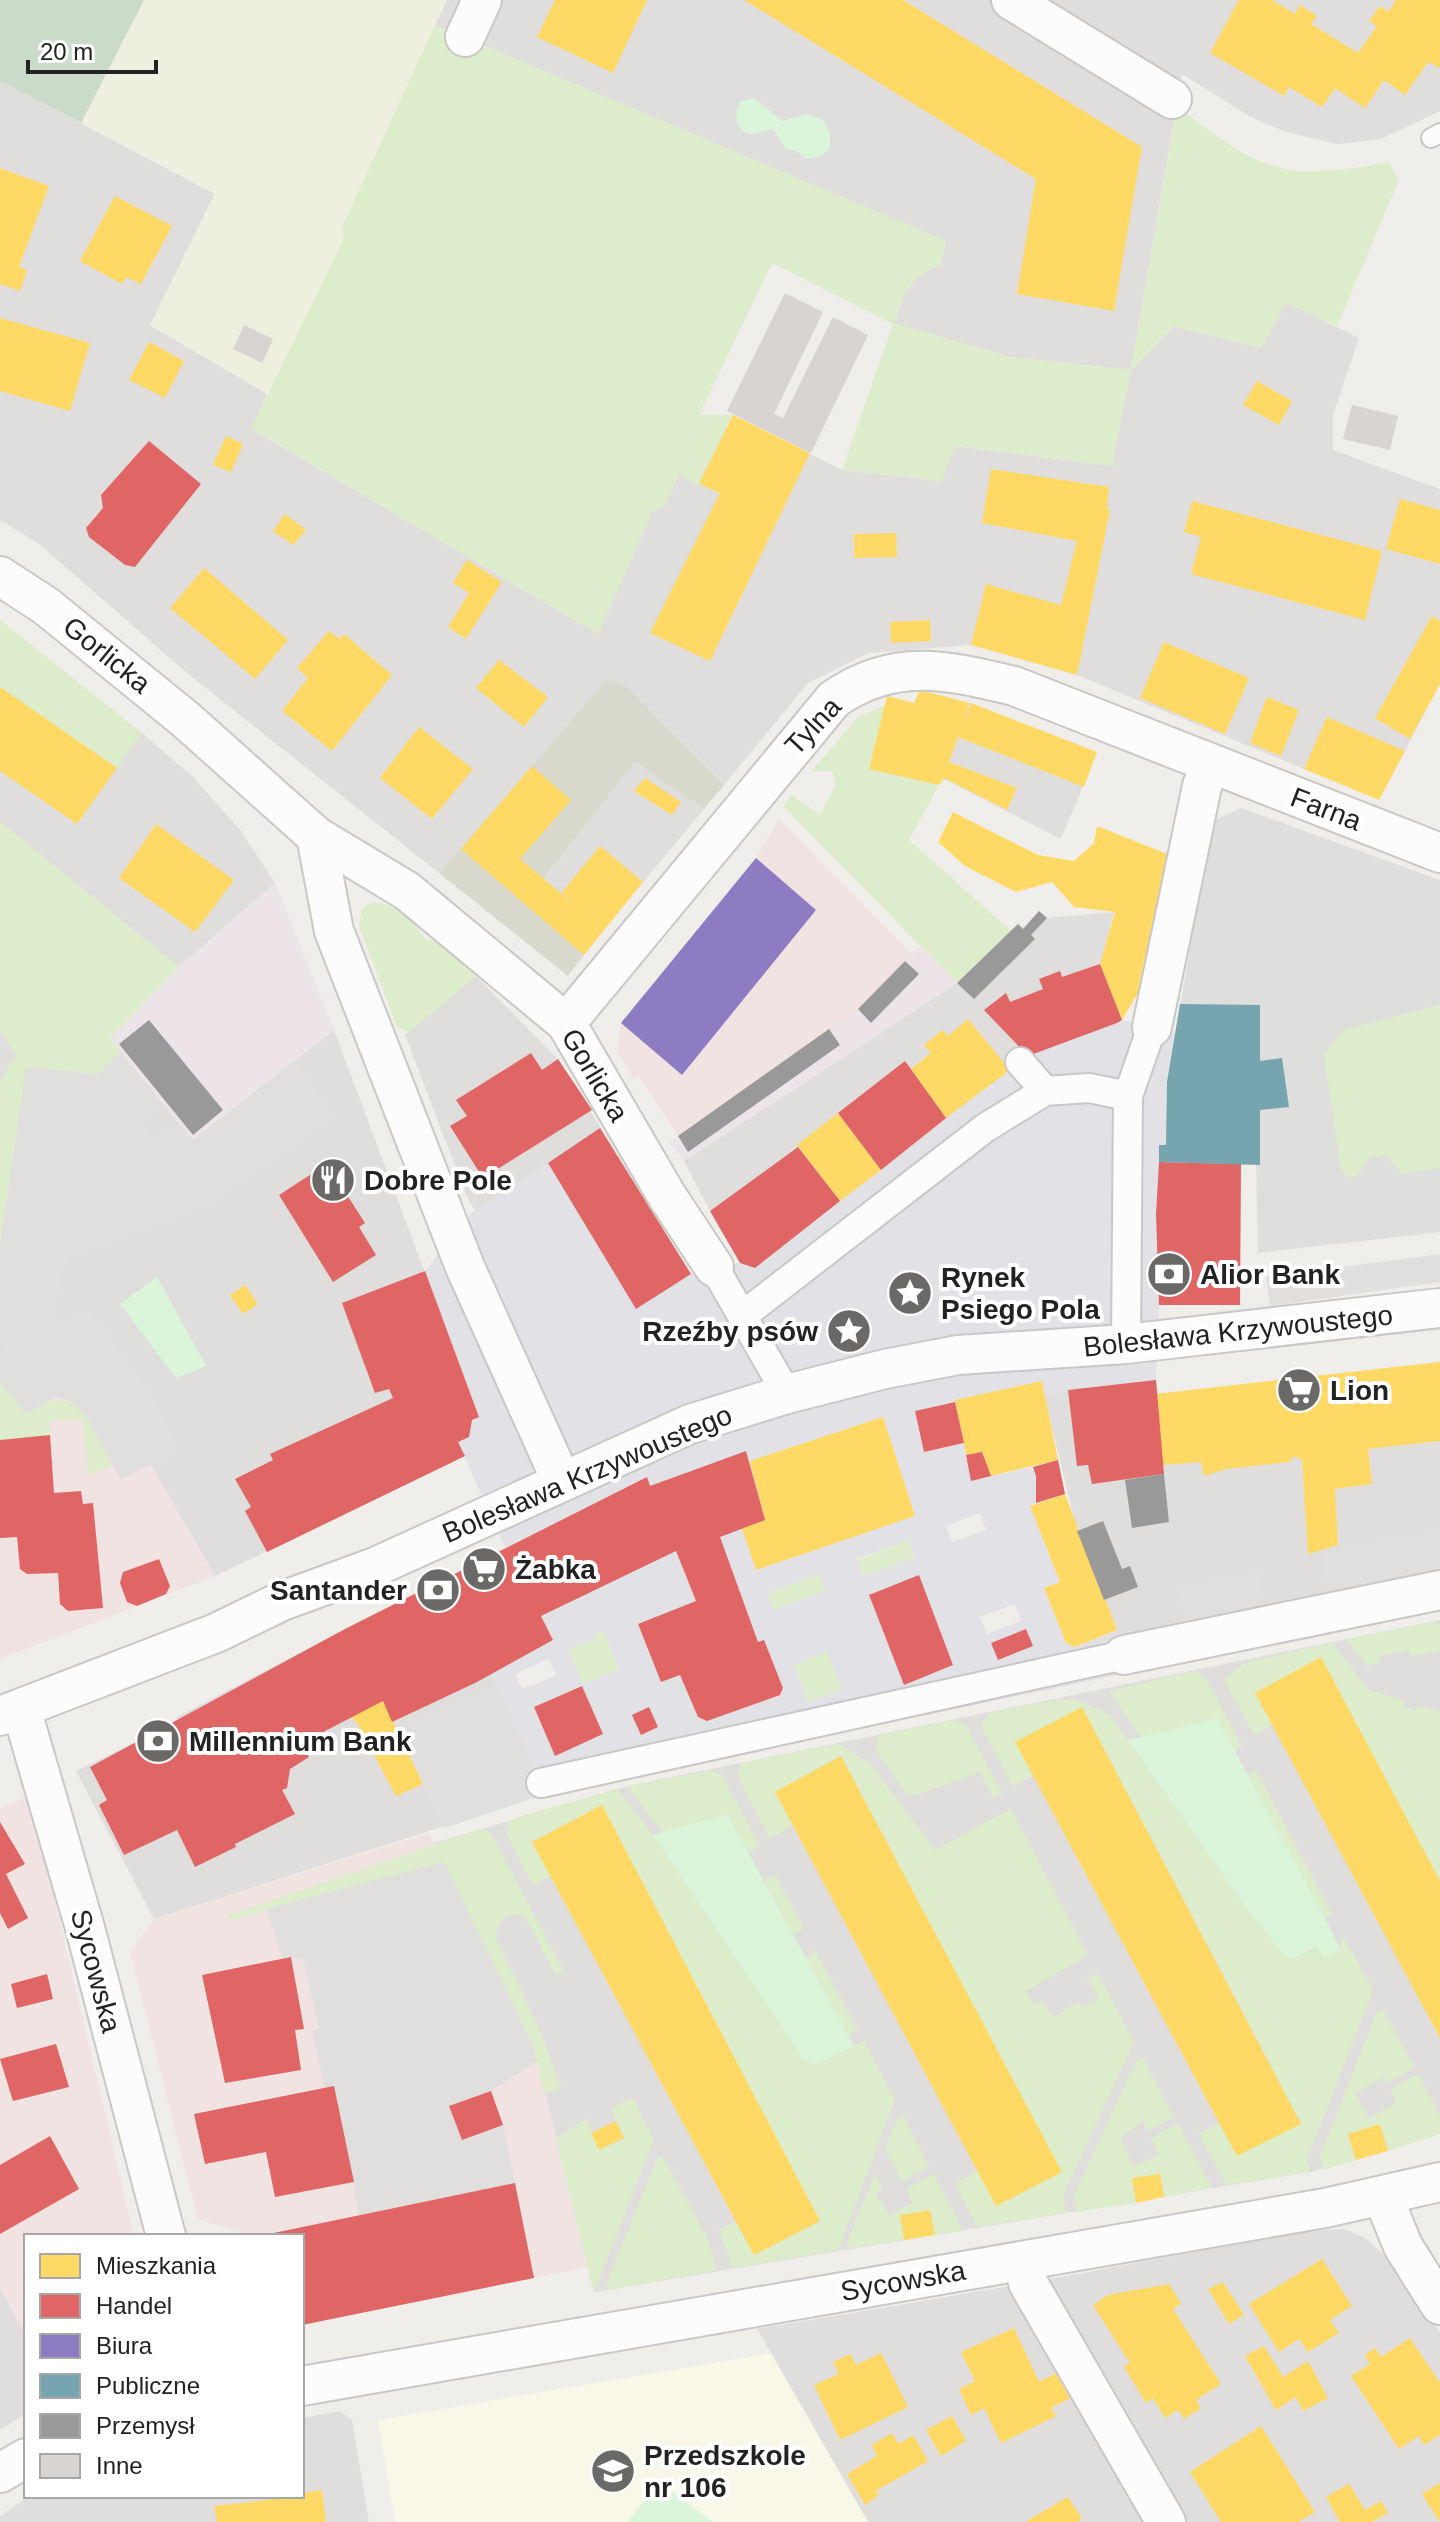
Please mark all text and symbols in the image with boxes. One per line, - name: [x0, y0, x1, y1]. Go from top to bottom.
- scale bar: [28, 24, 156, 74]
- text: 20 m: [40, 38, 93, 65]
- street label: Gorlicka: [57, 611, 157, 700]
- street label: Tylna: [779, 691, 847, 761]
- street label: Farna: [1286, 781, 1366, 837]
- street label: Gorlicka: [555, 1023, 635, 1127]
- restaurant icon: Dobre Pole: [309, 1156, 357, 1204]
- place label: Dobre Pole: [364, 1165, 512, 1196]
- bank icon: Alior Bank: [1145, 1250, 1193, 1298]
- place label: Alior Bank: [1200, 1259, 1340, 1290]
- place label: Rynek Psiego Pola: [941, 1262, 1100, 1325]
- place icon: Rynek Psiego Pola: [886, 1269, 934, 1317]
- street label: Bolesława Krzywoustego: [1082, 1299, 1394, 1363]
- place icon: Rzeźby psów: [825, 1307, 873, 1355]
- place label: Rzeźby psów: [642, 1316, 818, 1347]
- supermarket icon: Lion: [1275, 1366, 1323, 1414]
- place label: Lion: [1330, 1375, 1389, 1406]
- street label: Bolesława Krzywoustego: [438, 1399, 736, 1549]
- supermarket icon: Żabka: [460, 1545, 508, 1593]
- place label: Żabka: [515, 1554, 596, 1585]
- bank icon: Santander: [414, 1566, 462, 1614]
- place label: Santander: [270, 1575, 407, 1606]
- bank icon: Millennium Bank: [134, 1717, 182, 1765]
- place label: Millennium Bank: [189, 1726, 412, 1757]
- street label: Sycowska: [65, 1906, 127, 2036]
- legend: [24, 2234, 304, 2498]
- text: Mieszkania: [96, 2252, 217, 2279]
- street label: Sycowska: [838, 2255, 968, 2307]
- text: Handel: [96, 2292, 172, 2319]
- text: Biura: [96, 2332, 153, 2359]
- text: Publiczne: [96, 2372, 200, 2399]
- text: Przemysł: [96, 2412, 195, 2439]
- place label: Przedszkole nr 106: [644, 2440, 806, 2503]
- school or university icon: Przedszkole nr 106: [589, 2447, 637, 2495]
- text: Inne: [96, 2452, 143, 2479]

